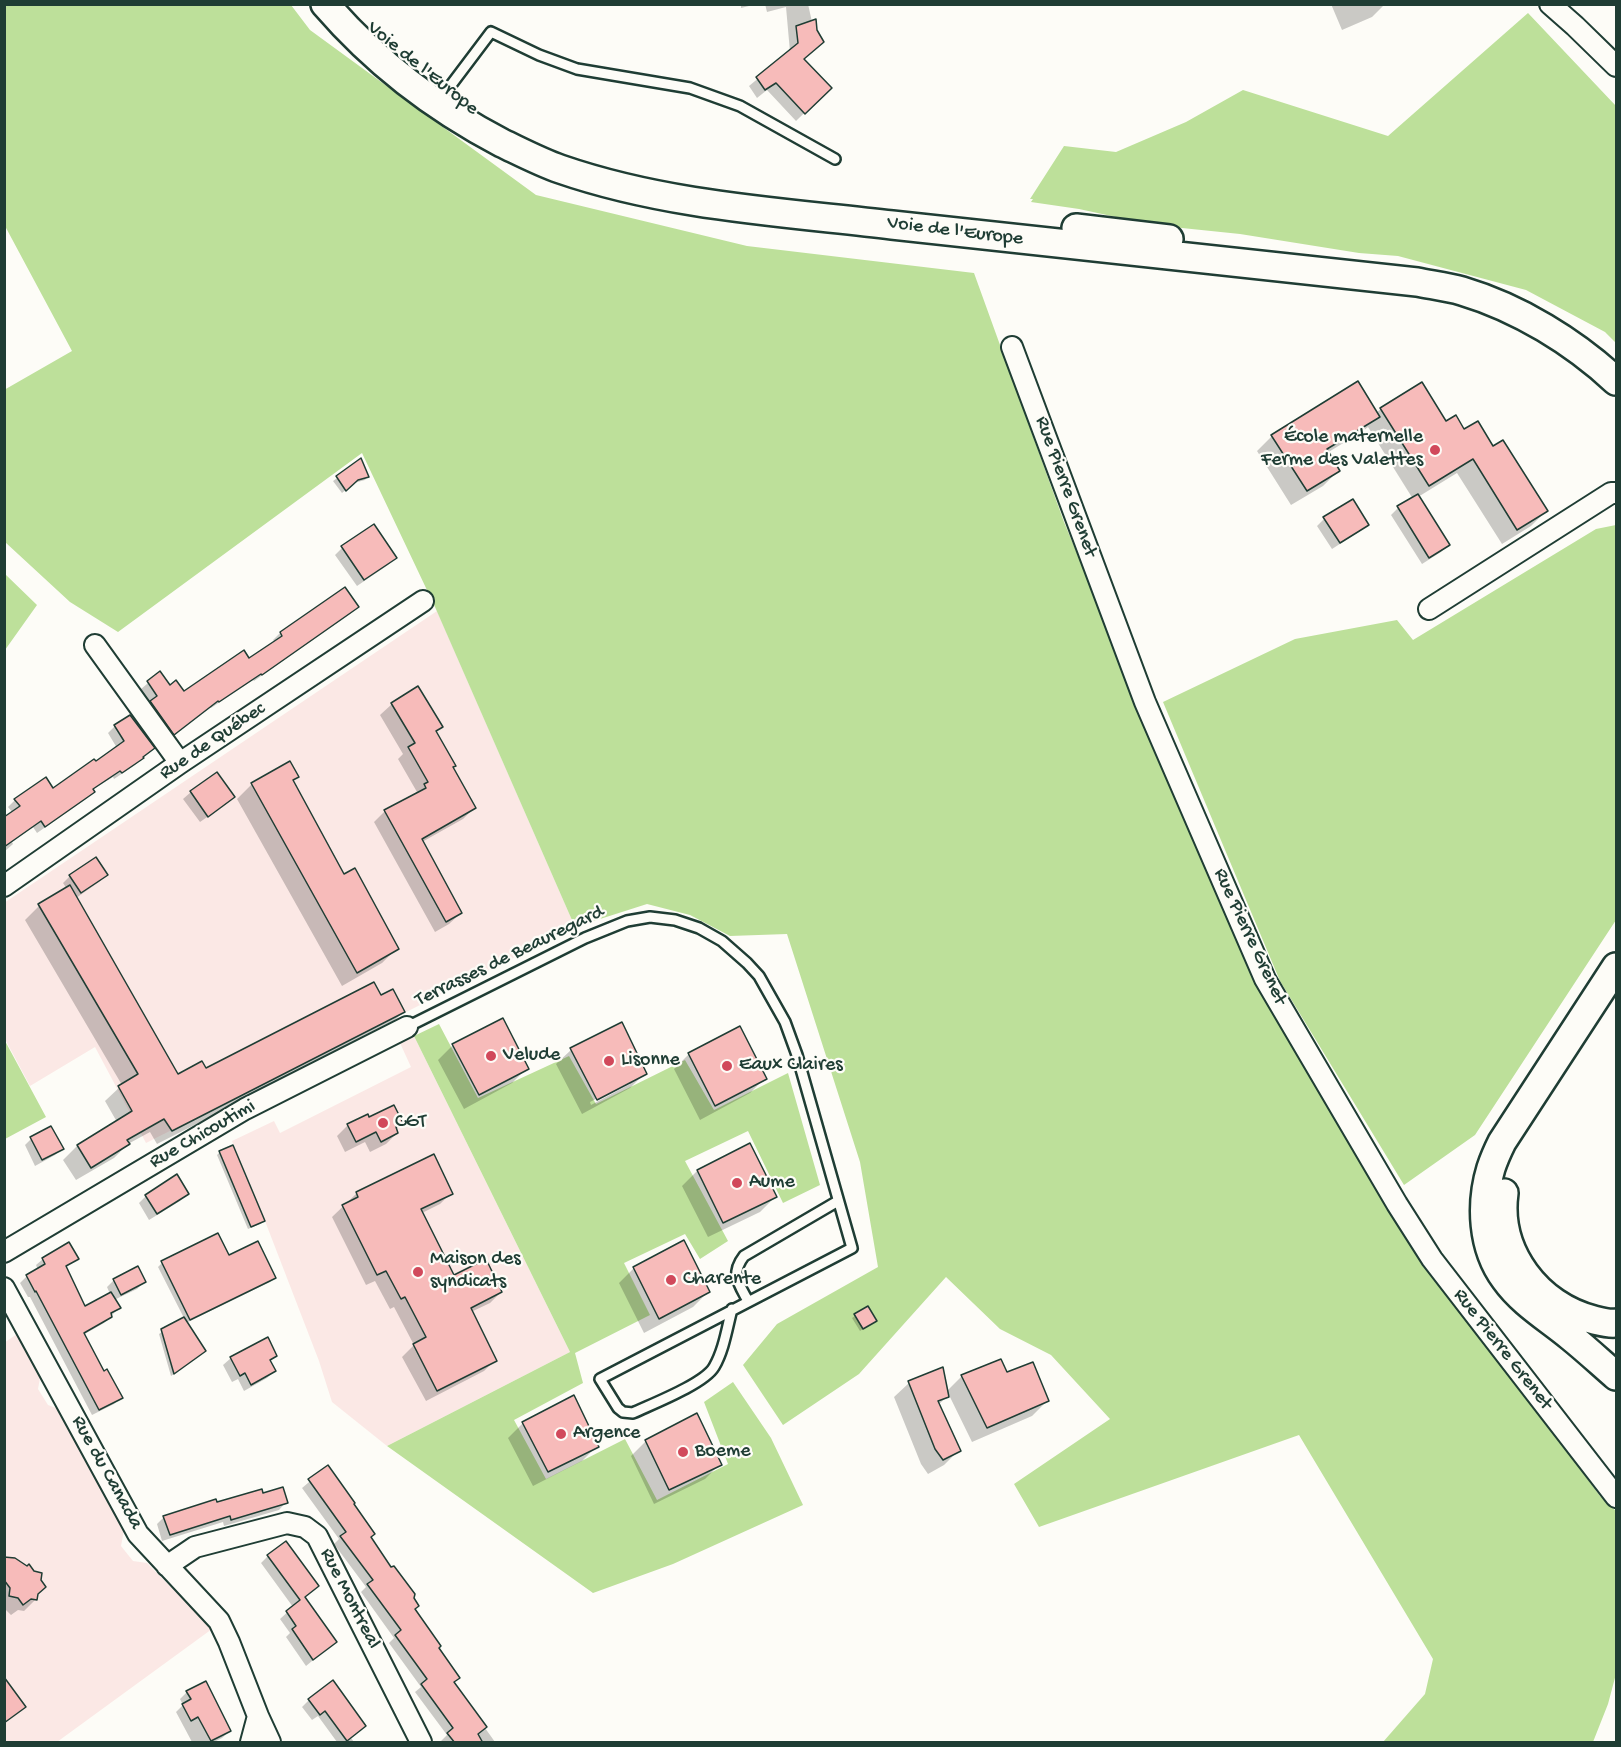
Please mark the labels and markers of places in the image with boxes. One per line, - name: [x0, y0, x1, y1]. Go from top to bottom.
- place label: École maternelle Ferme des Valettes: [1261, 426, 1423, 473]
- marker: École maternelle Ferme des Valettes: [1428, 443, 1442, 457]
- place label: Velude: [503, 1044, 560, 1068]
- marker: Velude: [484, 1049, 498, 1063]
- place label: Lisonne: [621, 1049, 680, 1073]
- marker: Lisonne: [602, 1054, 616, 1068]
- place label: Eaux Claires: [739, 1054, 843, 1078]
- marker: Eaux Claires: [720, 1059, 734, 1073]
- place label: CGT: [395, 1111, 426, 1135]
- marker: CGT: [376, 1116, 390, 1130]
- place label: Aume: [749, 1171, 795, 1195]
- marker: Aume: [730, 1176, 744, 1190]
- place label: Maison des syndicats: [430, 1248, 521, 1295]
- marker: Maison des syndicats: [411, 1265, 425, 1279]
- place label: Charente: [683, 1268, 761, 1292]
- marker: Charente: [664, 1273, 678, 1287]
- place label: Argence: [573, 1422, 640, 1446]
- marker: Argence: [554, 1427, 568, 1441]
- place label: Boeme: [695, 1440, 750, 1464]
- marker: Boeme: [676, 1445, 690, 1459]

